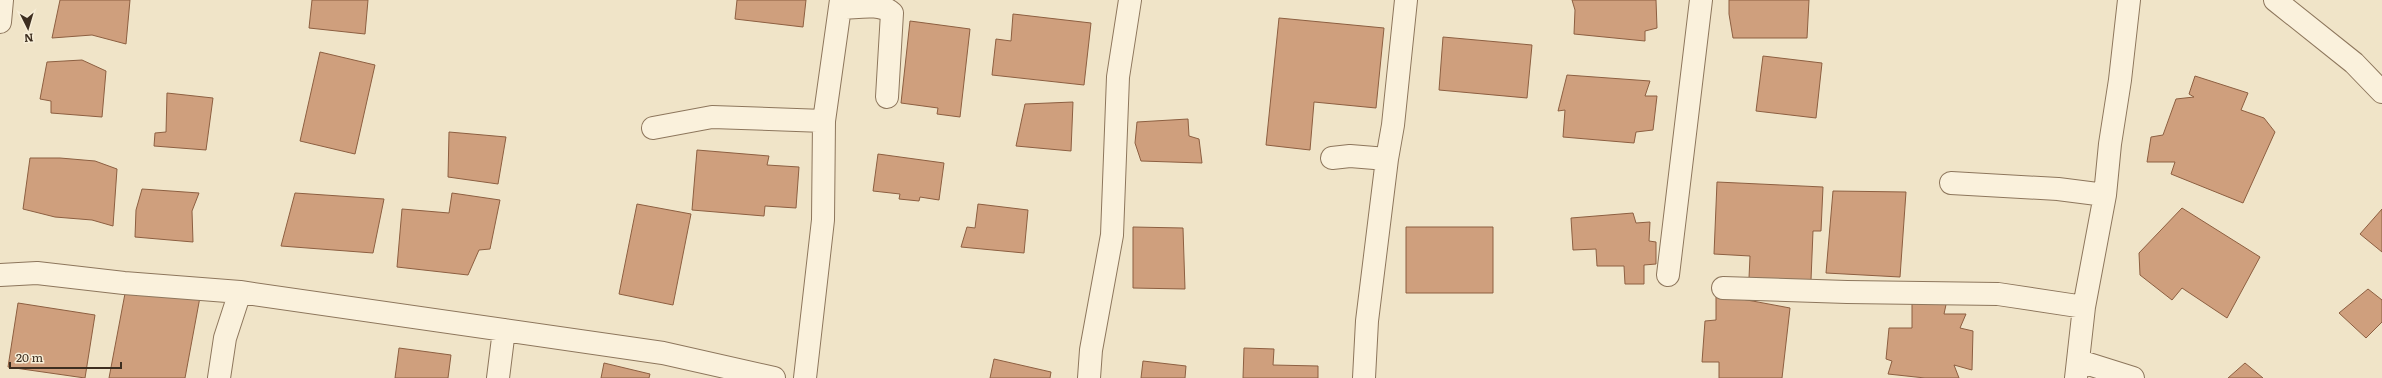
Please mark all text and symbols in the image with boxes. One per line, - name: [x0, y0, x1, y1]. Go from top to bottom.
- north arrow: [8, 8, 48, 48]
- text: N: [24, 31, 34, 47]
- scale bar: [10, 344, 121, 370]
- text: 20 m: [16, 348, 43, 366]

